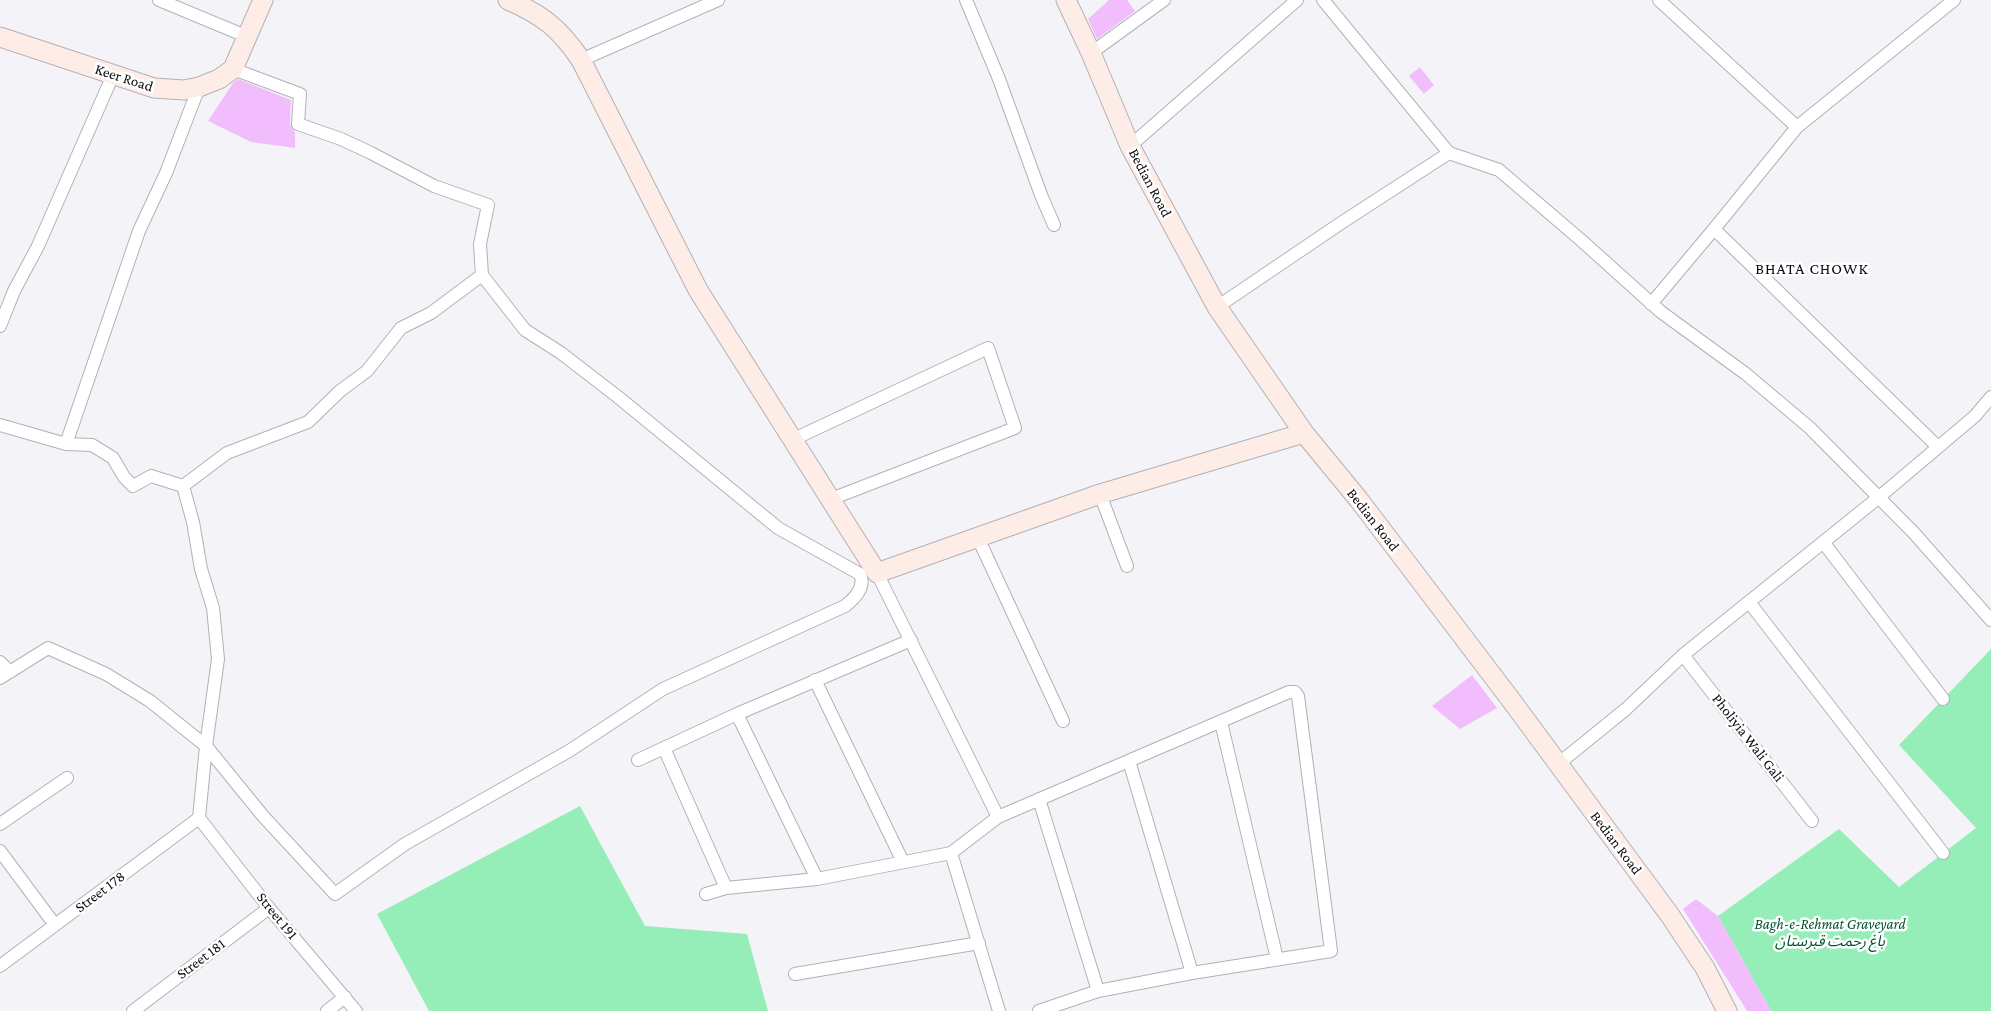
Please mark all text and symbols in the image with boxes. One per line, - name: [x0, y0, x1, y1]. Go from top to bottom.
- street label: Keer Road: [93, 60, 155, 96]
- street label: Bedian Road: [1124, 146, 1176, 220]
- district label: BHATA CHOWK: [1754, 259, 1870, 279]
- street label: Bedian Road: [1343, 485, 1403, 555]
- street label: Pholiyia Wali Gali: [1708, 690, 1788, 786]
- street label: Bedian Road: [1586, 808, 1646, 878]
- street label: Street 178: [71, 867, 129, 917]
- street label: Street 191: [253, 889, 301, 943]
- park label: Bagh-e-Rehmat Graveyard باغ رحمت قبرستان: [1754, 915, 1906, 950]
- street label: Street 181: [173, 935, 229, 983]

